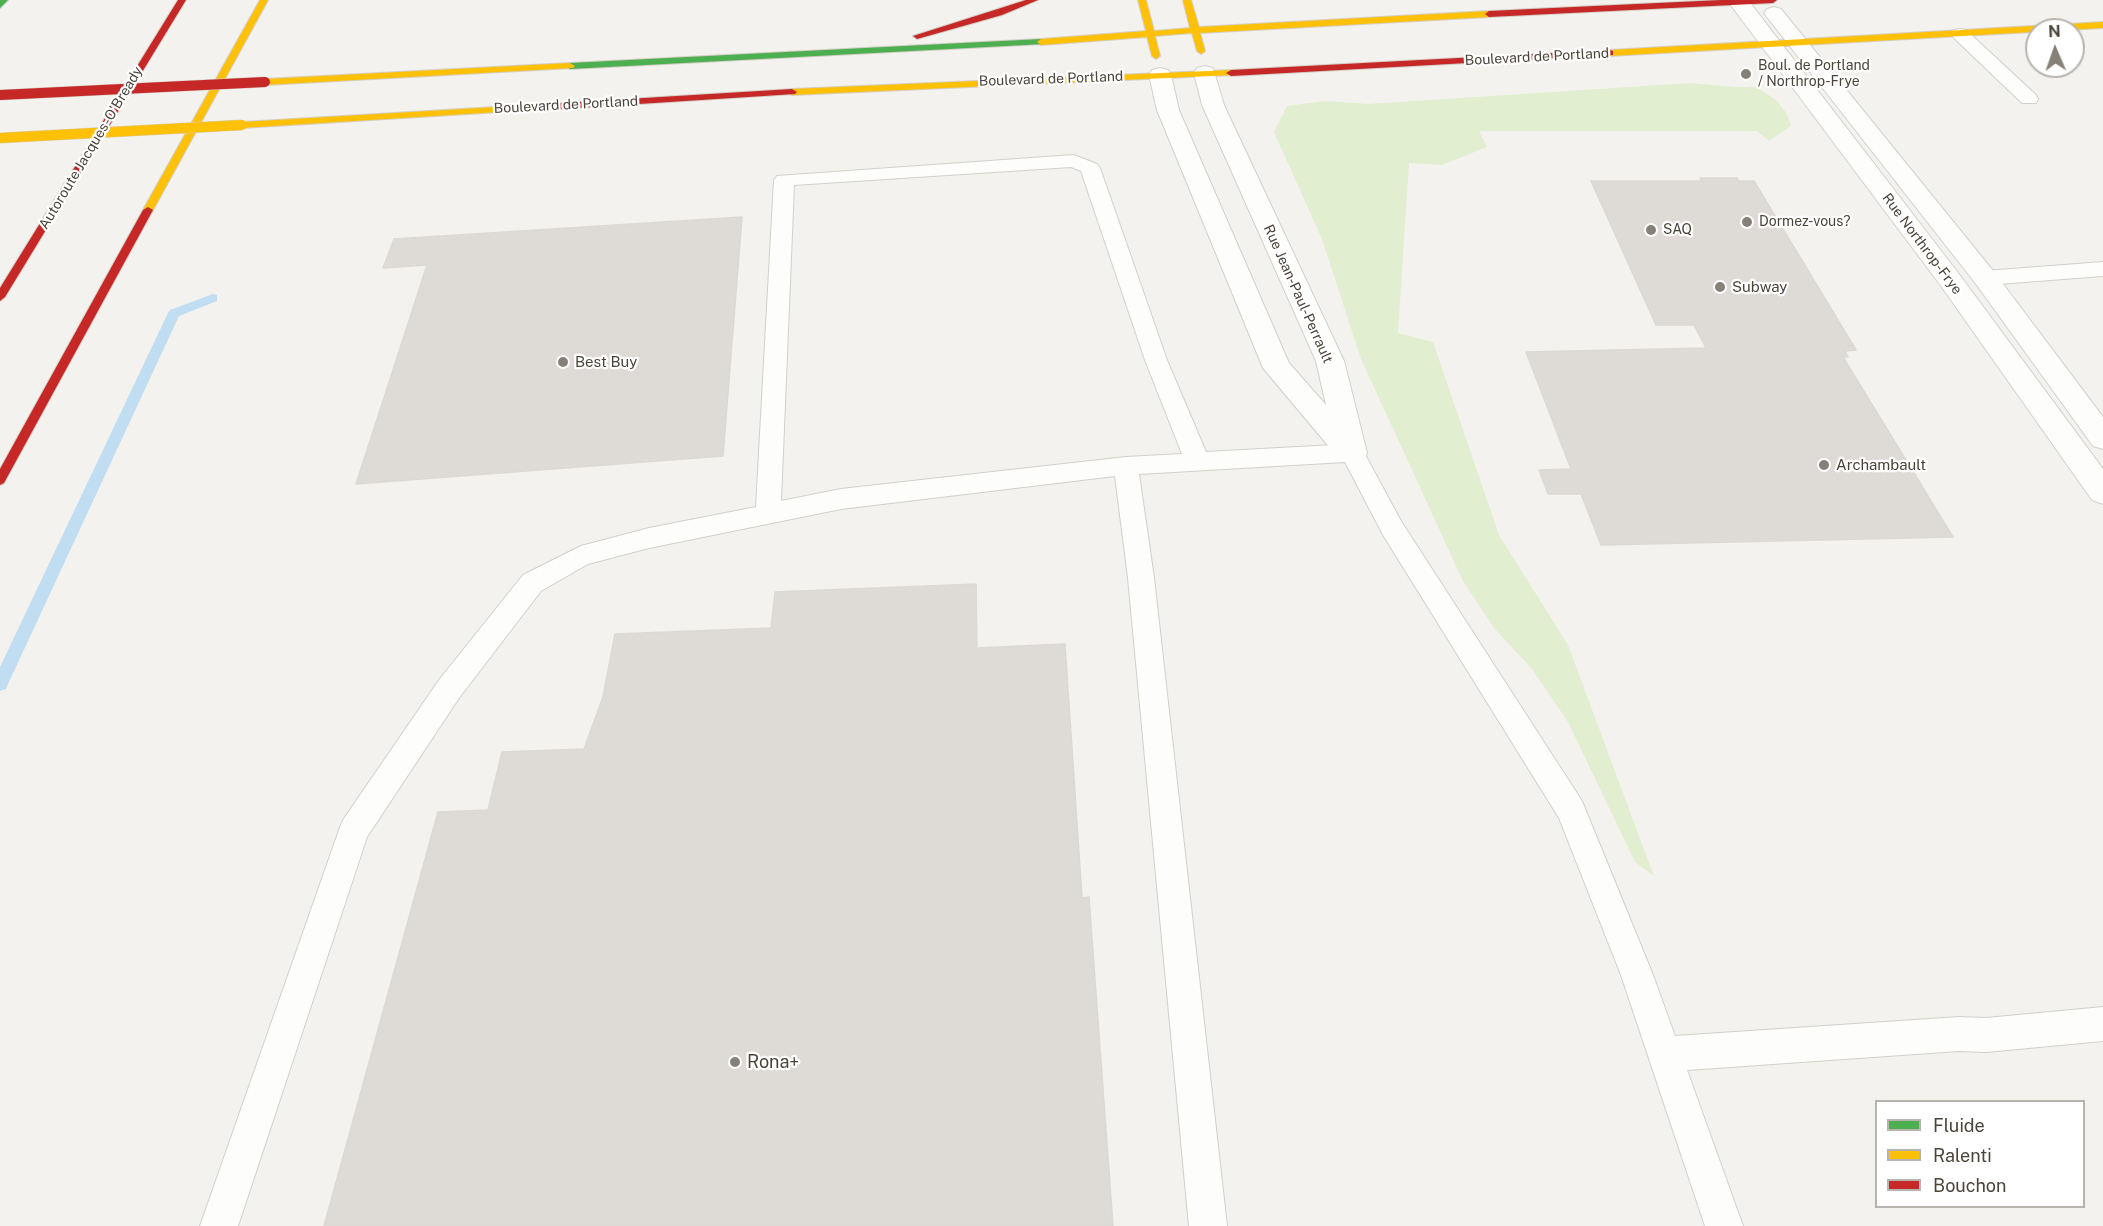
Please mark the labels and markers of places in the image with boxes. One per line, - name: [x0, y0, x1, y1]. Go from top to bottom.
- place label: Boul. de Portland / Northrop-Frye: [1758, 58, 1870, 90]
- marker: Boul. de Portland / Northrop-Frye: [1739, 67, 1753, 81]
- place label: Dormez-vous?: [1759, 214, 1851, 230]
- marker: Dormez-vous?: [1740, 215, 1754, 229]
- place label: SAQ: [1663, 222, 1692, 238]
- marker: SAQ: [1644, 223, 1658, 237]
- place label: Subway: [1732, 278, 1787, 296]
- marker: Subway: [1713, 280, 1727, 294]
- place label: Best Buy: [575, 353, 637, 371]
- marker: Best Buy: [556, 355, 570, 369]
- place label: Archambault: [1836, 456, 1926, 474]
- marker: Archambault: [1817, 458, 1831, 472]
- place label: Rona+: [747, 1051, 799, 1073]
- marker: Rona+: [728, 1055, 742, 1069]

